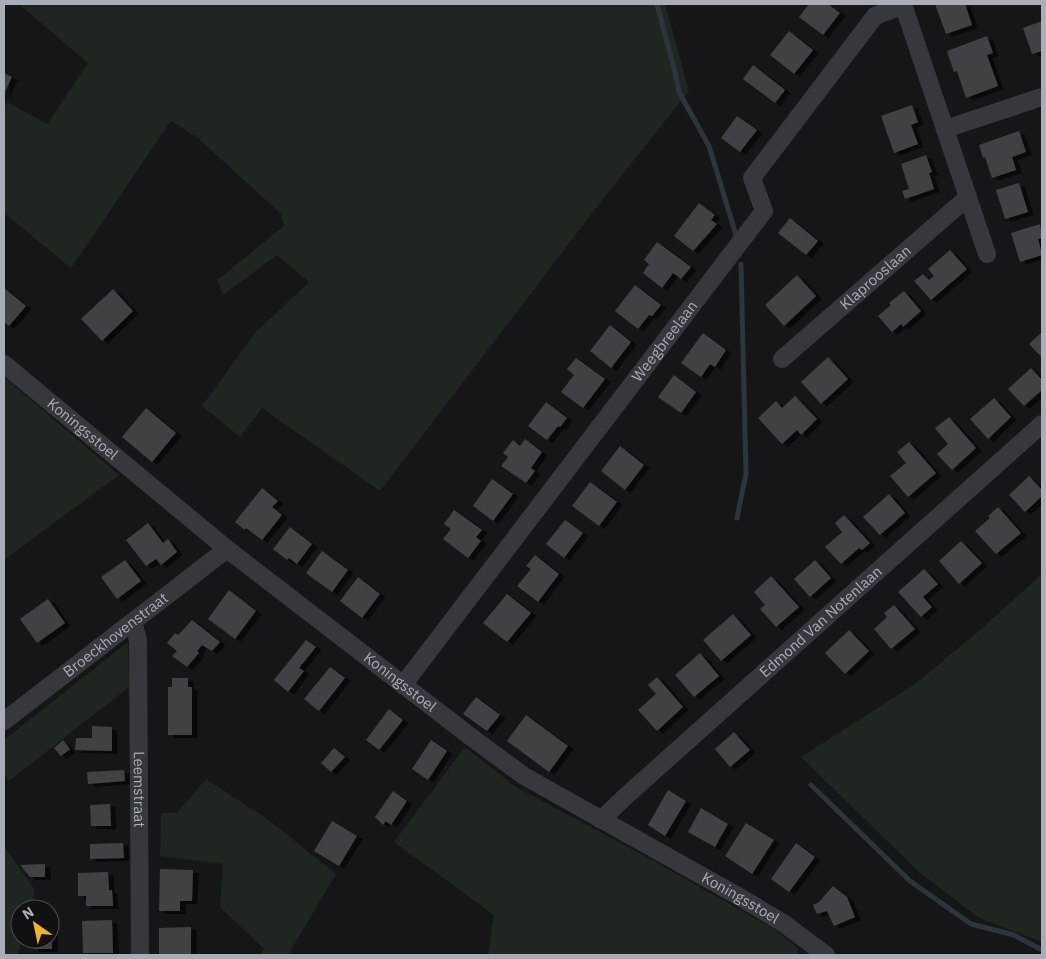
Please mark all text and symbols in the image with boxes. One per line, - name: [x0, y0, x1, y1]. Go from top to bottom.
- street label: Klaprooslaan: [836, 241, 915, 313]
- street label: Weegbreelaan: [627, 297, 701, 385]
- street label: Koningsstoel: [43, 394, 122, 464]
- street label: Edmond Van Notenlaan: [755, 562, 886, 681]
- street label: Broeckhovenstraat: [59, 588, 172, 681]
- street label: Koningsstoel: [360, 648, 440, 716]
- street label: Leemstraat: [130, 751, 149, 827]
- street label: Koningsstoel: [698, 868, 783, 928]
- north arrow: [10, 899, 60, 949]
- text: N: [19, 903, 37, 923]

